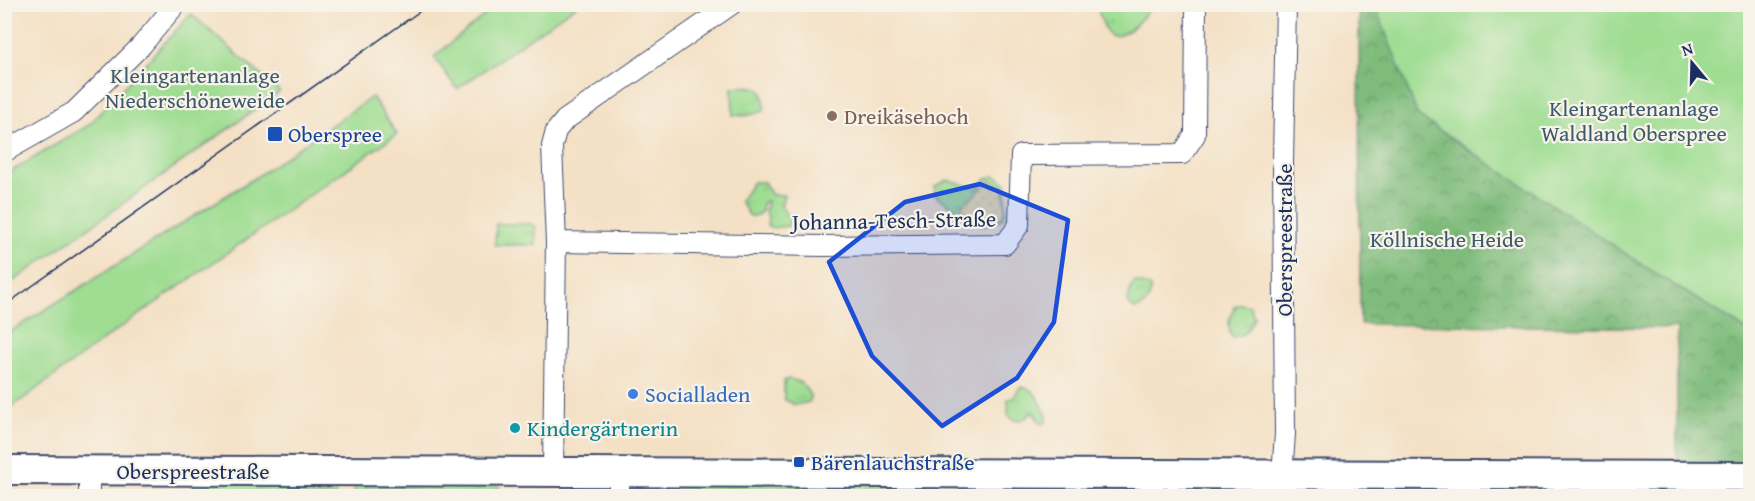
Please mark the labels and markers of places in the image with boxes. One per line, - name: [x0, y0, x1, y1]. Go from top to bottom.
- place label: Dreikäsehoch: [844, 100, 969, 132]
- marker: Dreikäsehoch: [825, 109, 839, 123]
- place label: Oberspree: [288, 118, 382, 150]
- marker: Oberspree: [266, 125, 284, 143]
- place label: Socialladen: [645, 378, 751, 410]
- marker: Socialladen: [626, 387, 640, 401]
- place label: Kindergärtnerin: [527, 412, 679, 444]
- marker: Kindergärtnerin: [508, 421, 522, 435]
- place label: Bärenlauchstraße: [811, 446, 975, 478]
- marker: Bärenlauchstraße: [792, 455, 806, 469]

